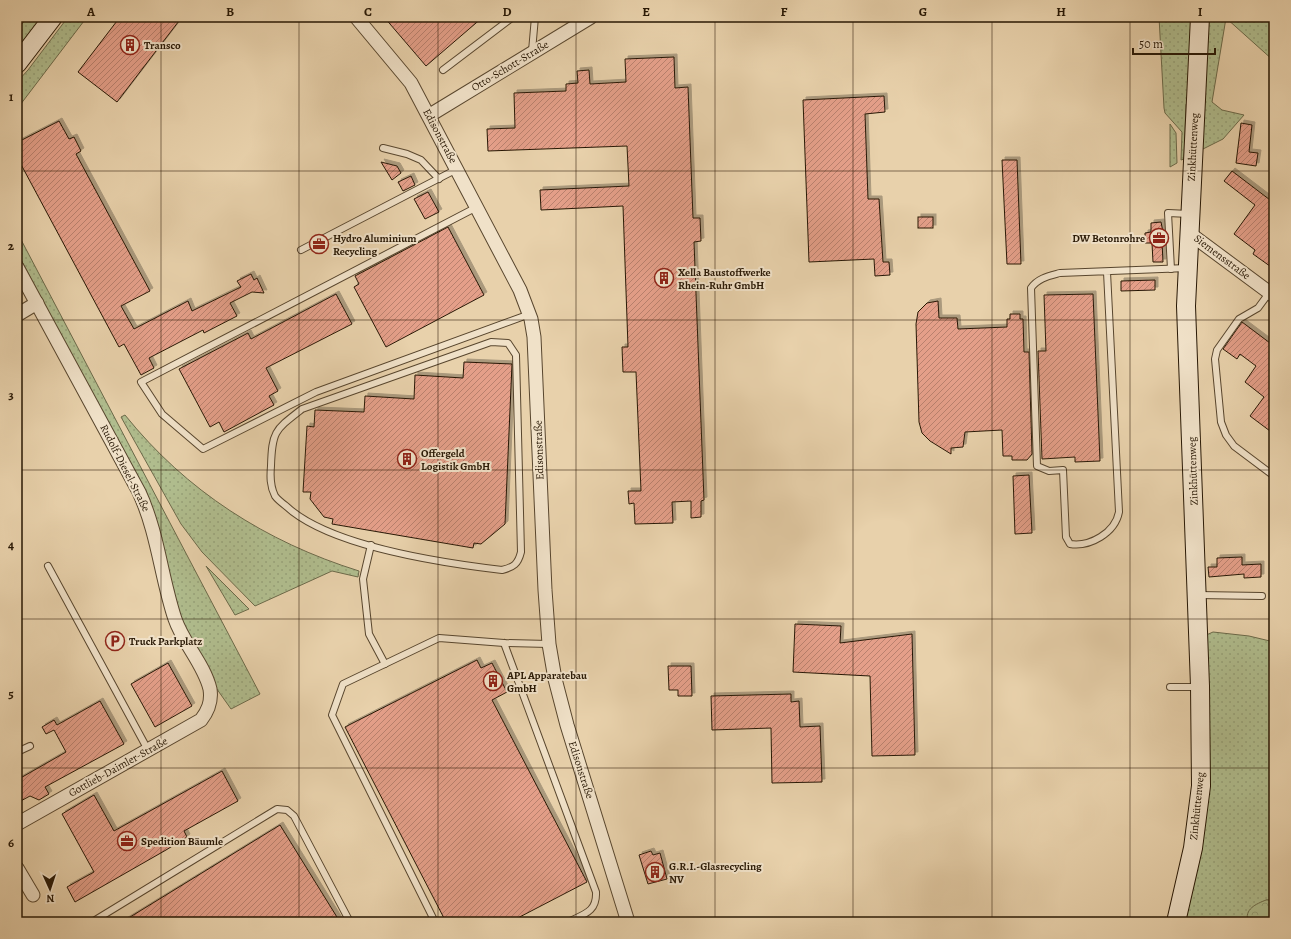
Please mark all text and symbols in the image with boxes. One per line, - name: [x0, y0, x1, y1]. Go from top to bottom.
- text: A: [86, 3, 96, 20]
- text: B: [226, 3, 234, 20]
- text: C: [364, 3, 372, 20]
- text: D: [502, 3, 512, 20]
- text: E: [642, 3, 650, 20]
- text: F: [781, 3, 788, 20]
- text: G: [919, 3, 927, 20]
- text: H: [1056, 3, 1066, 20]
- text: I: [1198, 3, 1203, 20]
- scale bar: [1133, 30, 1215, 56]
- building icon: Transco: [119, 34, 141, 56]
- text: 50 m: [1139, 36, 1163, 52]
- street label: Otto-Schott-Straße: [469, 37, 552, 95]
- place label: Transco: [144, 38, 181, 53]
- text: 1: [9, 88, 14, 105]
- street label: Edisonstraße: [419, 106, 461, 166]
- street label: Zinkhüttenweg: [1184, 112, 1202, 182]
- office icon: DW Betonrohre: [1148, 227, 1170, 249]
- place label: Hydro Aluminium Recycling: [333, 231, 417, 259]
- place label: DW Betonrohre: [1072, 231, 1145, 246]
- street label: Siemensstraße: [1191, 231, 1253, 283]
- office icon: Hydro Aluminium Recycling: [308, 233, 330, 255]
- text: 2: [8, 237, 15, 254]
- place label: Xella Baustoffwerke Rhein-Ruhr GmbH: [678, 265, 771, 293]
- building icon: Xella Baustoffwerke Rhein-Ruhr GmbH: [653, 267, 675, 289]
- text: 3: [8, 386, 14, 403]
- street label: Edisonstraße: [530, 420, 548, 480]
- street label: Rudolf-Diesel-Straße: [97, 422, 154, 514]
- street label: Zinkhüttenweg: [1184, 436, 1202, 506]
- place label: Offergeld Logistik GmbH: [421, 446, 490, 474]
- building icon: Offergeld Logistik GmbH: [396, 448, 418, 470]
- text: 4: [8, 536, 14, 553]
- parking icon: Truck Parkplatz: [104, 630, 126, 652]
- place label: Truck Parkplatz: [129, 634, 202, 649]
- place label: APL Apparatebau GmbH: [506, 668, 588, 696]
- building icon: APL Apparatebau GmbH: [482, 670, 504, 692]
- text: 5: [8, 685, 14, 702]
- street label: Gottlieb-Daimler-Straße: [66, 733, 170, 800]
- street label: Edisonstraße: [565, 739, 597, 801]
- street label: Zinkhüttenweg: [1186, 771, 1208, 841]
- office icon: Spedition Bäumle: [116, 830, 138, 852]
- text: 6: [8, 834, 14, 851]
- place label: Spedition Bäumle: [141, 834, 223, 849]
- place label: G.R.I.-Glasrecycling NV: [669, 859, 762, 887]
- building icon: G.R.I.-Glasrecycling NV: [644, 861, 666, 883]
- north arrow: [30, 869, 70, 909]
- text: N: [46, 891, 55, 906]

